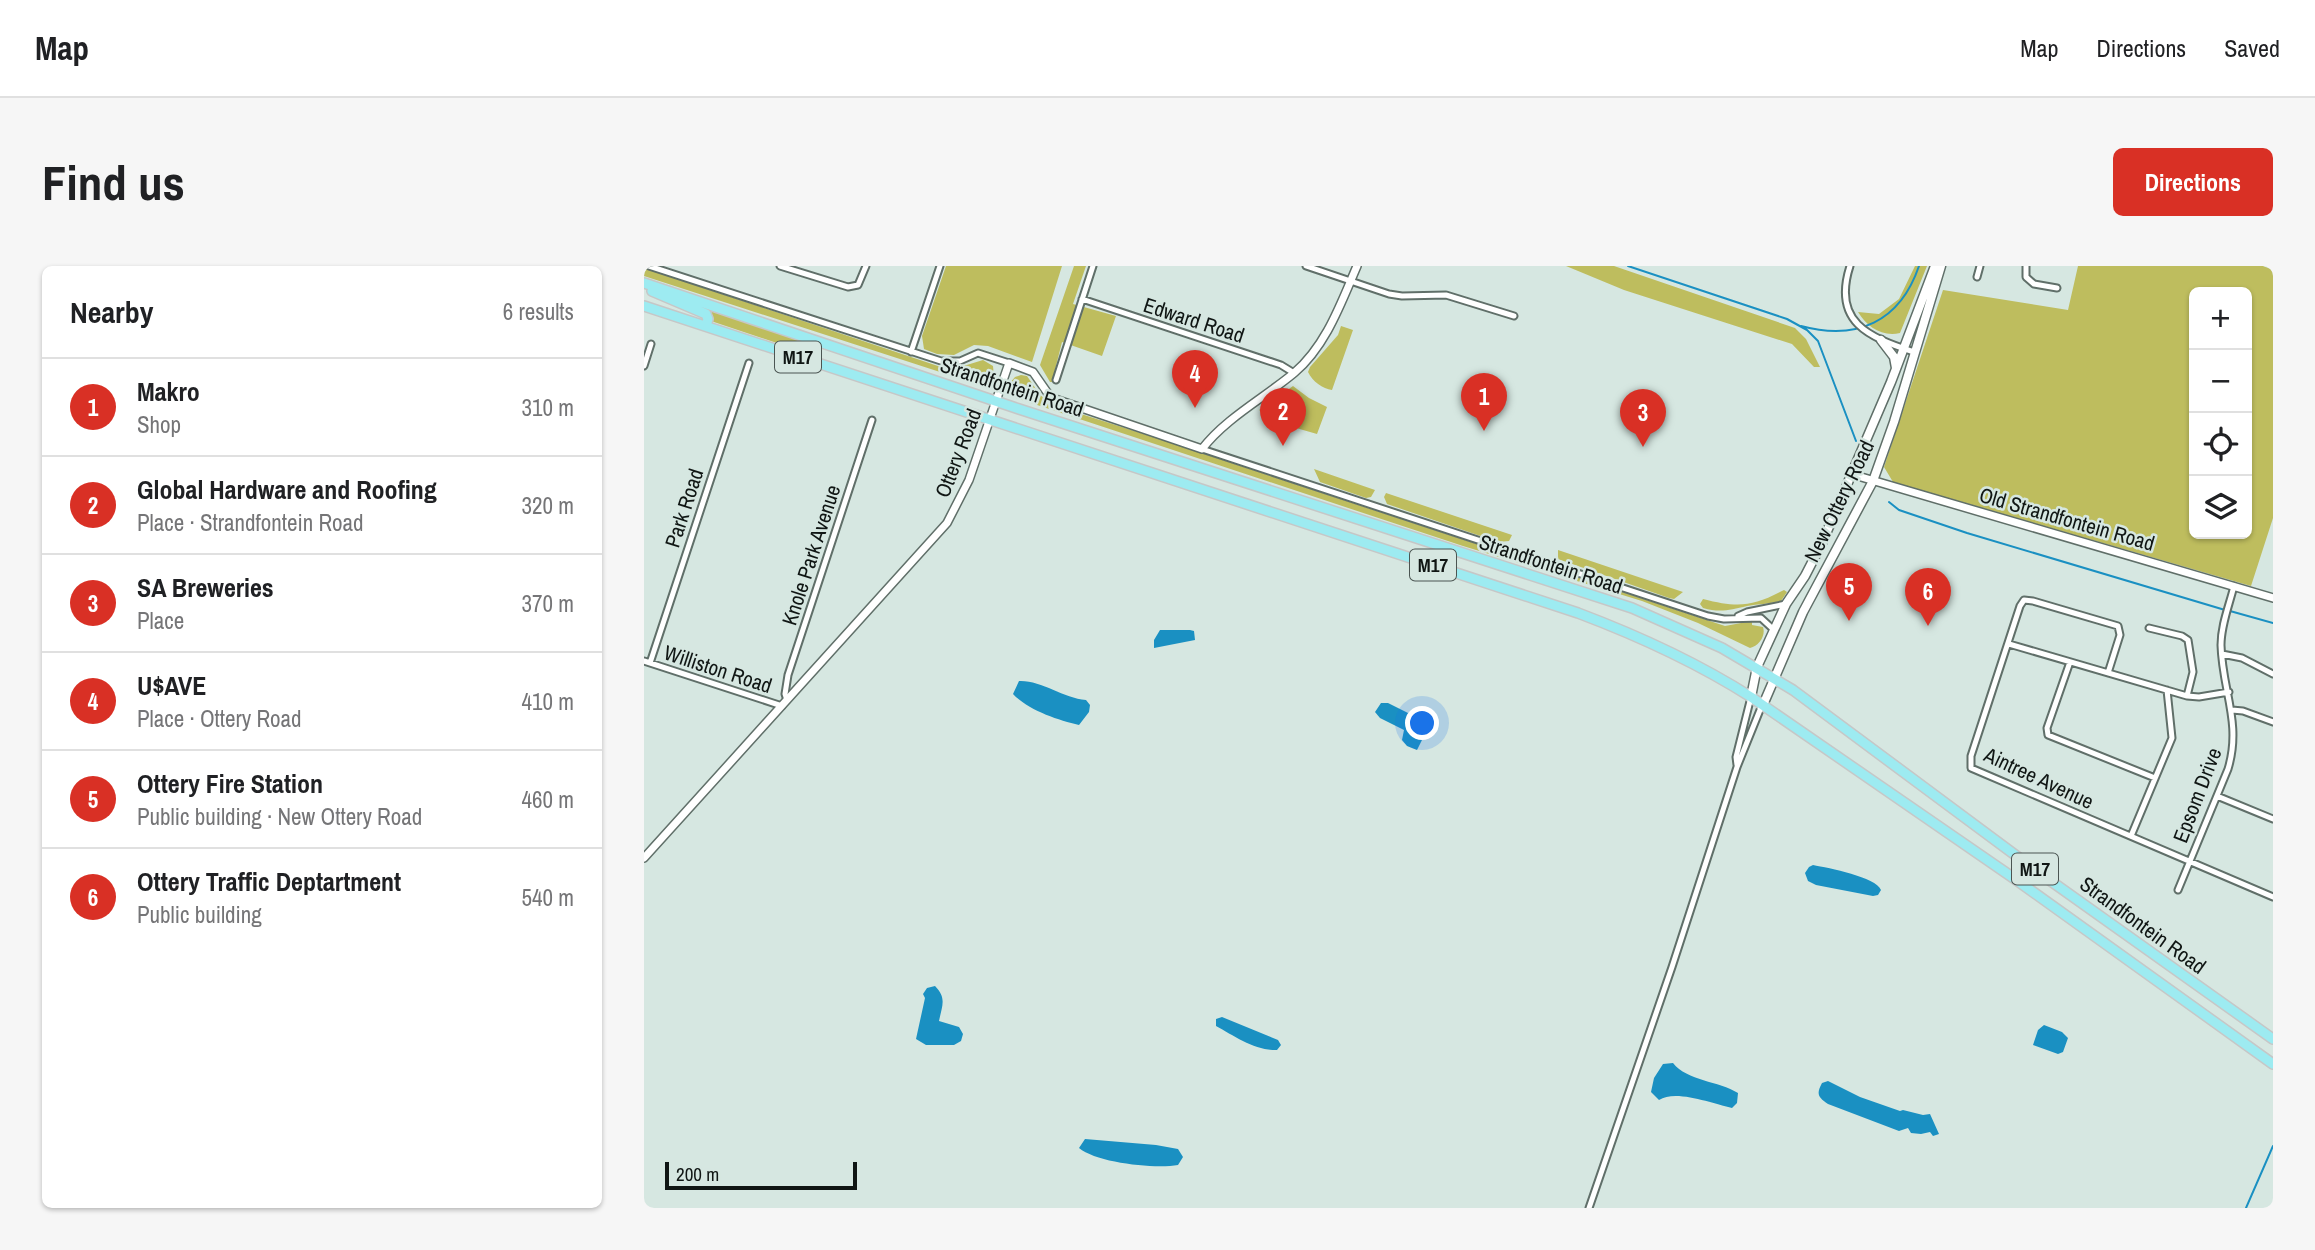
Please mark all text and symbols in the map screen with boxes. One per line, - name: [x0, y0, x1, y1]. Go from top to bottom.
- text: Map: [35, 26, 89, 70]
- text: Map: [2020, 32, 2058, 64]
- text: Directions: [2096, 32, 2186, 64]
- text: Saved: [2224, 32, 2280, 64]
- button: Directions: [2113, 148, 2273, 216]
- text: Find us: [42, 149, 185, 215]
- map controls: [2189, 287, 2252, 539]
- button: +: [2189, 287, 2252, 350]
- street label: Edward Road: [1140, 290, 1248, 350]
- text: Nearby: [70, 292, 153, 332]
- text: 6 results: [503, 296, 574, 327]
- road number: M17: [775, 342, 821, 372]
- street label: Strandfontein Road: [936, 350, 1088, 424]
- pin: 4: [1172, 350, 1218, 408]
- button: −: [2189, 350, 2252, 413]
- pin: 1: [1461, 373, 1507, 431]
- text: Makro: [137, 374, 200, 409]
- pin: 2: [1260, 388, 1306, 446]
- pin: 3: [1620, 389, 1666, 447]
- text: 1: [88, 392, 98, 423]
- text: 310 m: [522, 392, 574, 423]
- street label: Ottery Road: [928, 404, 988, 502]
- text: Shop: [137, 409, 181, 440]
- button: locate: [2189, 413, 2252, 476]
- street label: New Ottery Road: [1797, 435, 1881, 567]
- street label: Park Road: [658, 465, 710, 551]
- text: Global Hardware and Roofing: [137, 472, 437, 507]
- button: layers: [2189, 476, 2252, 539]
- street label: Old Strandfontein Road: [1976, 480, 2158, 558]
- street label: Knole Park Avenue: [775, 481, 847, 629]
- text: 2: [88, 490, 98, 521]
- text: 320 m: [522, 490, 574, 521]
- text: Place · Strandfontein Road: [137, 507, 363, 538]
- street label: Strandfontein Road: [1475, 527, 1627, 601]
- road number: M17: [1410, 550, 1456, 580]
- pin: 5: [1826, 563, 1872, 621]
- pin: 6: [1905, 568, 1951, 626]
- text: SA Breweries: [137, 570, 274, 605]
- text: 3: [88, 588, 98, 619]
- text: 370 m: [522, 588, 574, 619]
- text: Place: [137, 605, 184, 636]
- street label: Williston Road: [660, 638, 776, 700]
- text: U$AVE: [137, 668, 207, 703]
- text: 4: [88, 686, 98, 717]
- text: 410 m: [522, 686, 574, 717]
- text: Place · Ottery Road: [137, 703, 302, 734]
- your location: [1405, 706, 1439, 740]
- street label: Aintree Avenue: [1979, 740, 2098, 816]
- street label: Epsom Drive: [2166, 743, 2228, 847]
- text: Ottery Fire Station: [137, 766, 323, 801]
- text: 5: [88, 784, 98, 815]
- text: 460 m: [522, 784, 574, 815]
- text: Public building · New Ottery Road: [137, 801, 422, 832]
- road number: M17: [2012, 854, 2058, 884]
- text: Ottery Traffic Deptartment: [137, 864, 401, 899]
- street label: Strandfontein Road: [2074, 869, 2212, 981]
- text: 6: [88, 882, 98, 913]
- text: 540 m: [522, 882, 574, 913]
- text: Public building: [137, 899, 262, 930]
- scale bar: [665, 1159, 858, 1191]
- text: 200 m: [676, 1161, 719, 1187]

